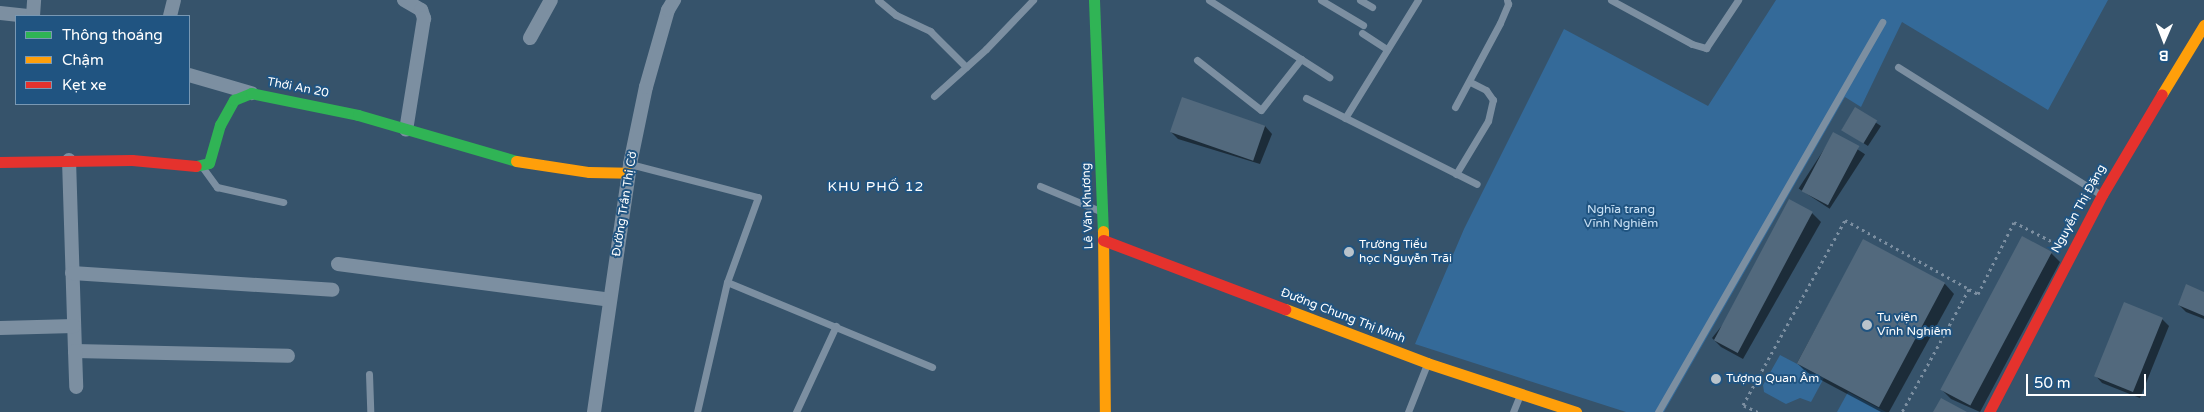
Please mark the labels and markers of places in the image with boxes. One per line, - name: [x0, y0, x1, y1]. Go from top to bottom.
- place label: Trường Tiểu học Nguyễn Trãi: [1359, 238, 1452, 266]
- marker: Trường Tiểu học Nguyễn Trãi: [1343, 246, 1355, 258]
- place label: Tu viện Vĩnh Nghiêm: [1877, 311, 1952, 339]
- marker: Tu viện Vĩnh Nghiêm: [1861, 319, 1873, 331]
- place label: Tượng Quan Âm: [1726, 372, 1819, 386]
- marker: Tượng Quan Âm: [1710, 373, 1722, 385]

